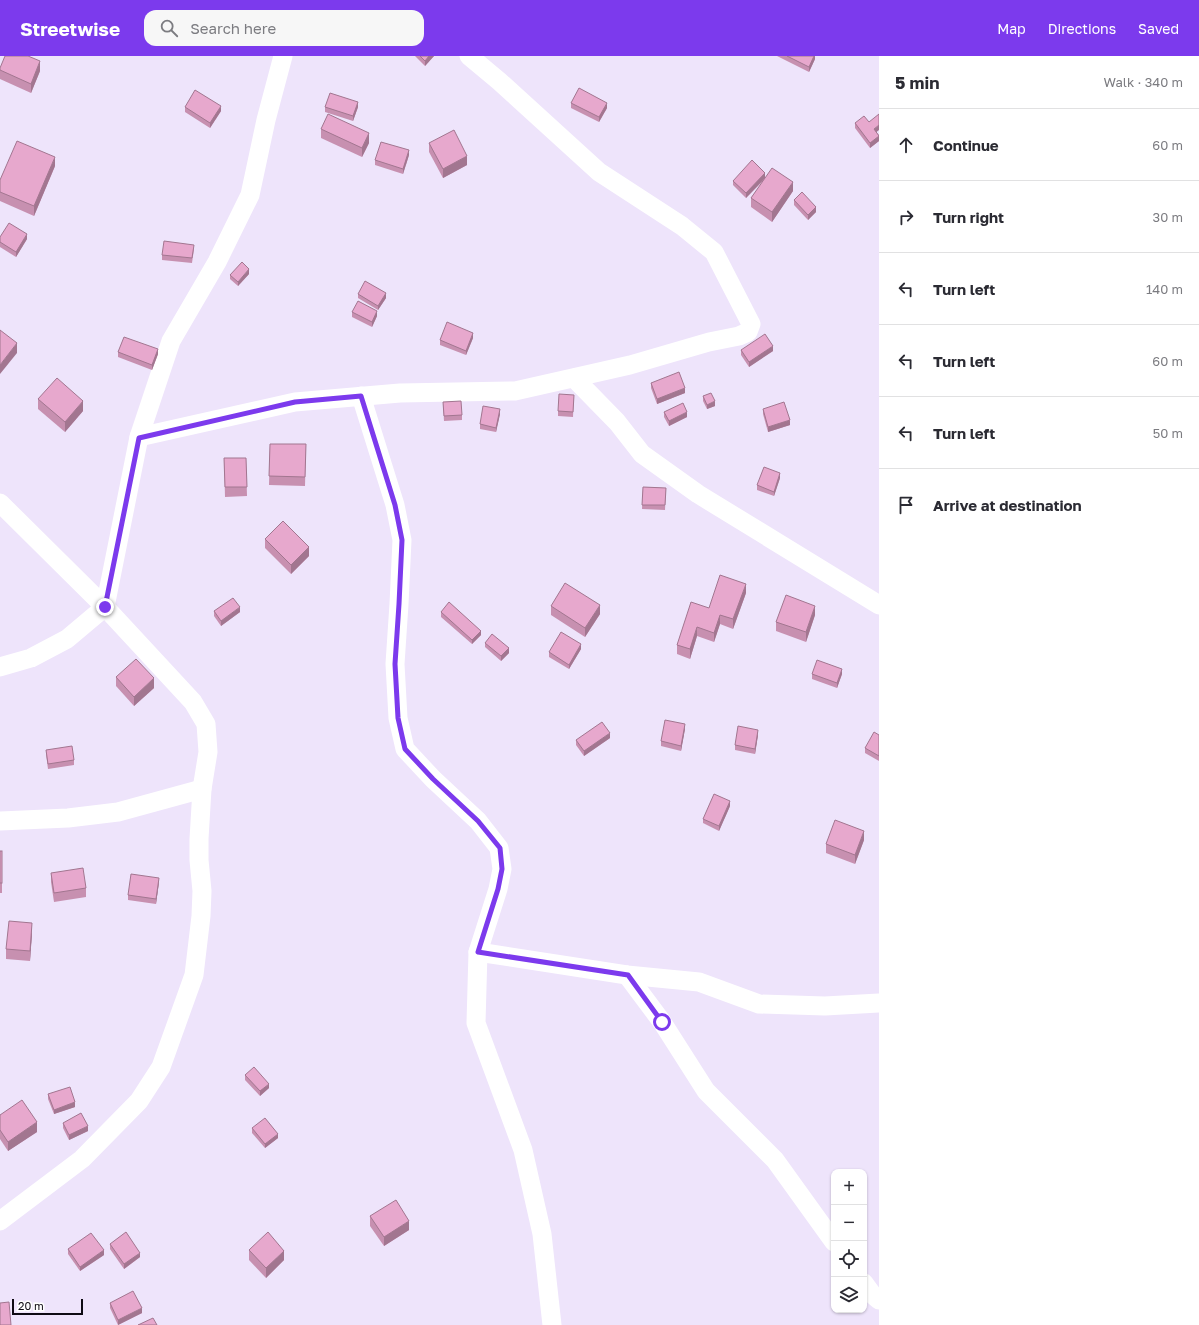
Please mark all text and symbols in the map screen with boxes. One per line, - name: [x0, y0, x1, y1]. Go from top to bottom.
- search box: [144, 10, 424, 46]
- text: Streetwise: [20, 17, 120, 40]
- icon: search: [158, 17, 180, 39]
- text: Search here: [190, 19, 276, 37]
- text: Map: [997, 20, 1026, 37]
- text: Directions: [1048, 20, 1116, 37]
- text: Saved: [1138, 20, 1179, 37]
- text: 5 min: [895, 72, 939, 93]
- text: Walk · 340 m: [1103, 74, 1183, 90]
- icon: ahead: [895, 134, 917, 156]
- text: Continue: [933, 136, 999, 154]
- text: 60 m: [1152, 137, 1183, 153]
- icon: right: [895, 206, 917, 228]
- text: Turn right: [933, 208, 1004, 226]
- text: 30 m: [1153, 209, 1183, 225]
- icon: left: [895, 278, 917, 300]
- text: Turn left: [933, 280, 995, 298]
- text: 140 m: [1146, 281, 1183, 297]
- icon: left: [895, 350, 917, 372]
- text: Turn left: [933, 352, 995, 370]
- text: 60 m: [1152, 353, 1183, 369]
- icon: left: [895, 422, 917, 444]
- text: Turn left: [933, 424, 995, 442]
- text: 50 m: [1153, 425, 1183, 441]
- icon: arrive: [895, 494, 917, 516]
- text: Arrive at destination: [933, 496, 1082, 514]
- route end: [96, 598, 114, 616]
- route start: [653, 1013, 671, 1031]
- map controls: [831, 1169, 867, 1313]
- button: +: [831, 1169, 867, 1205]
- button: −: [831, 1205, 867, 1241]
- button: locate: [831, 1241, 867, 1277]
- button: layers: [831, 1277, 867, 1313]
- scale bar: [12, 1297, 83, 1316]
- text: 20 m: [18, 1299, 44, 1312]

